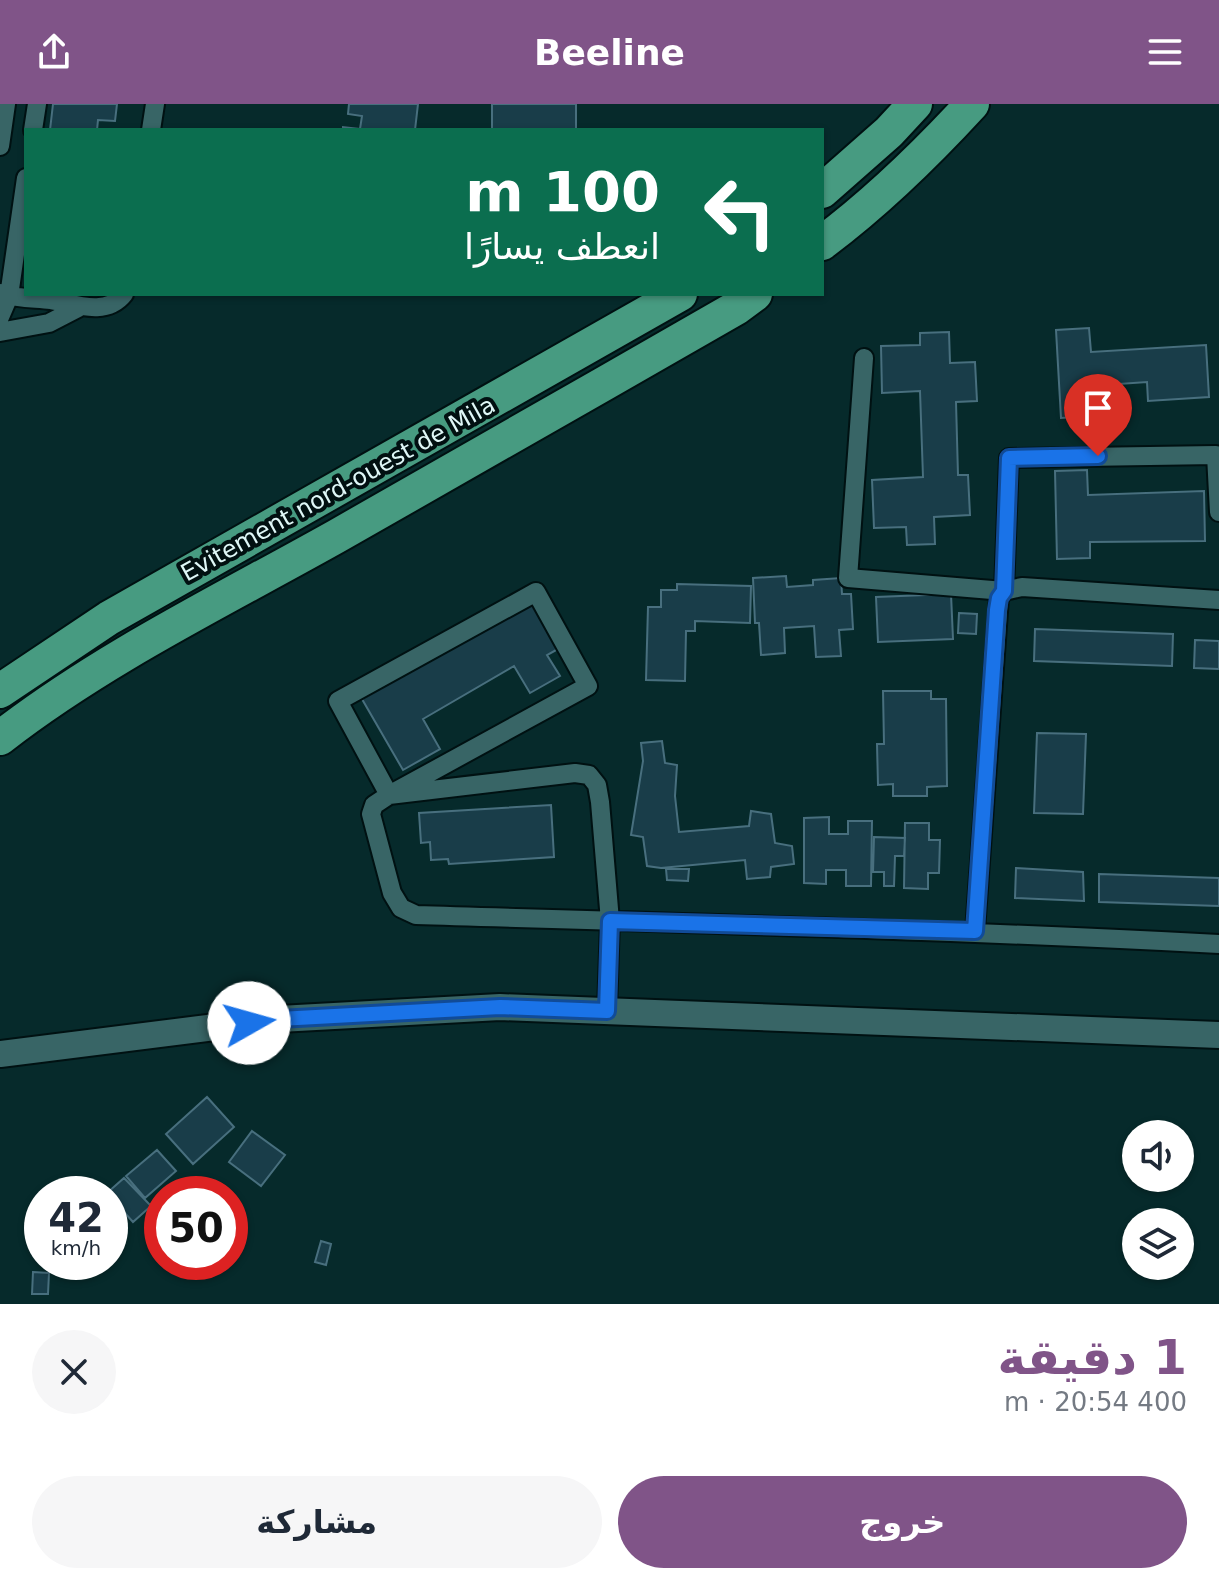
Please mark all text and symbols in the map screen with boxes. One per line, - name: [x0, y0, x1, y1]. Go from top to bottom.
- icon: share: [32, 30, 76, 74]
- icon: menu: [1143, 30, 1187, 74]
- text: Beeline: [534, 32, 685, 73]
- text: 100 m: [465, 159, 660, 224]
- icon: left: [688, 160, 792, 264]
- text: انعطف يسارًا: [464, 226, 660, 267]
- pin: [1064, 374, 1132, 456]
- icon: arrive: [1076, 386, 1120, 430]
- street label: Evitement nord-ouest de Mila: [176, 391, 500, 587]
- position arrow: [207, 981, 291, 1065]
- map controls: [1122, 1120, 1194, 1280]
- button: sound: [1122, 1120, 1194, 1192]
- speed limit sign: 50: [144, 1176, 248, 1280]
- text: 42: [48, 1195, 104, 1241]
- button: layers: [1122, 1208, 1194, 1280]
- text: km/h: [51, 1236, 101, 1260]
- text: 1 دقيقة: [998, 1329, 1187, 1385]
- button: close: [32, 1330, 116, 1414]
- text: 400 m · 20:54: [1004, 1387, 1187, 1417]
- button: مشاركة: [32, 1476, 602, 1568]
- button: خروج: [618, 1476, 1187, 1568]

